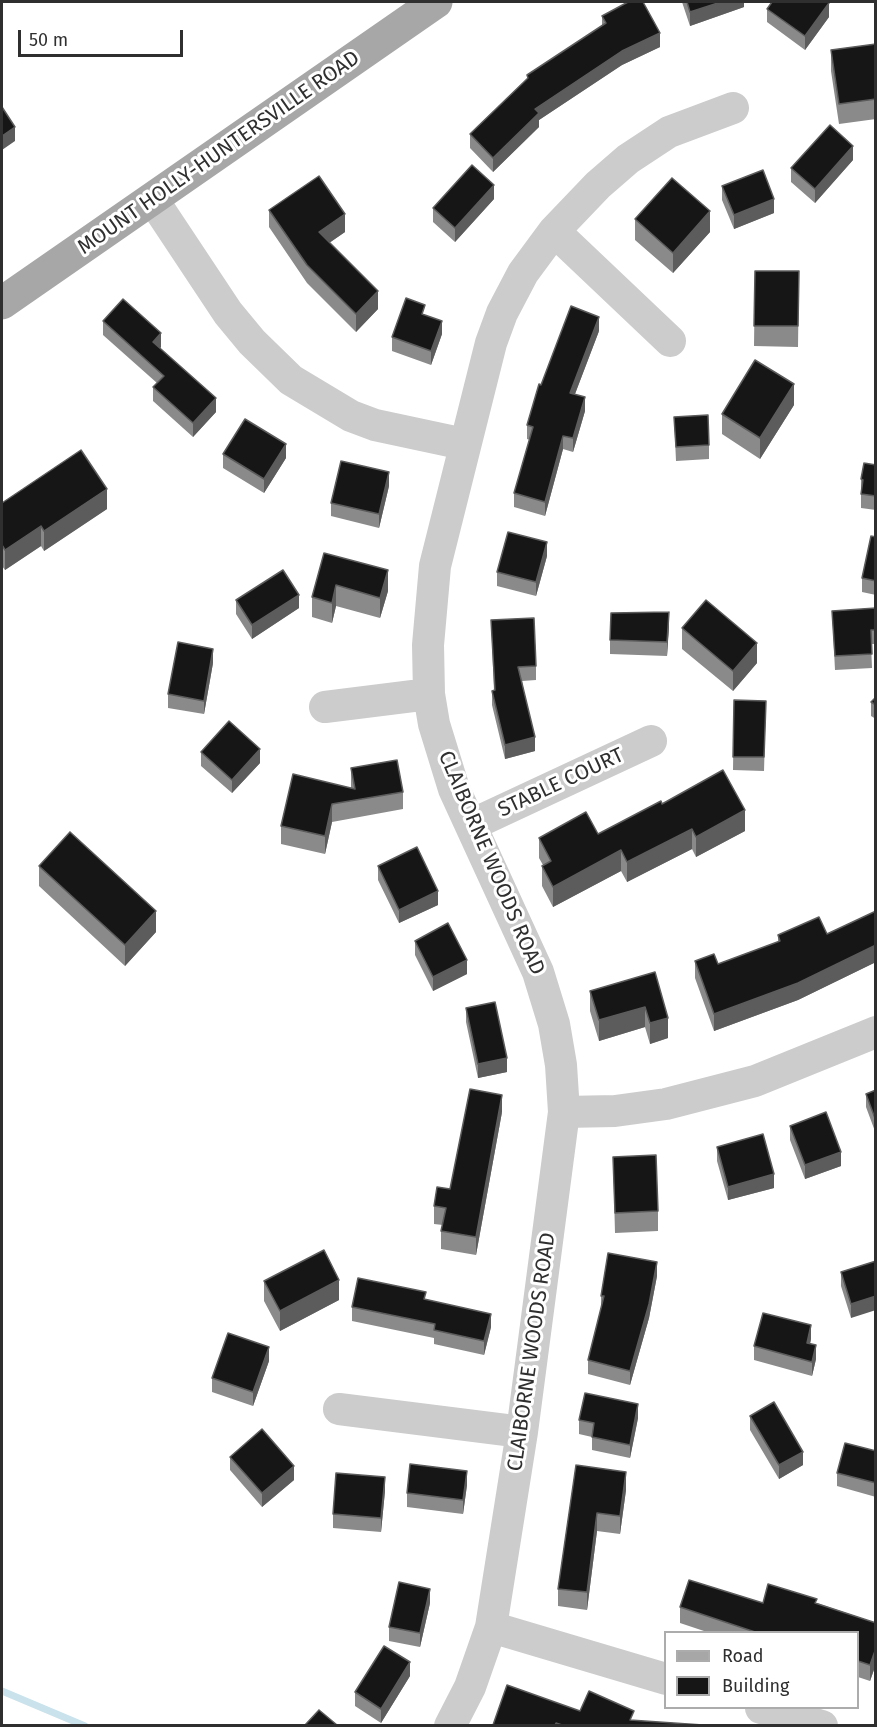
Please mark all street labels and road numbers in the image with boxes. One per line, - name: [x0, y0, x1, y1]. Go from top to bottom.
- street label: MOUNT HOLLY-HUNTERSVILLE ROAD: [73, 46, 365, 260]
- street label: STABLE COURT: [494, 743, 628, 823]
- street label: CLAIBORNE WOODS ROAD: [432, 747, 550, 979]
- street label: CLAIBORNE WOODS ROAD: [503, 1231, 561, 1473]

